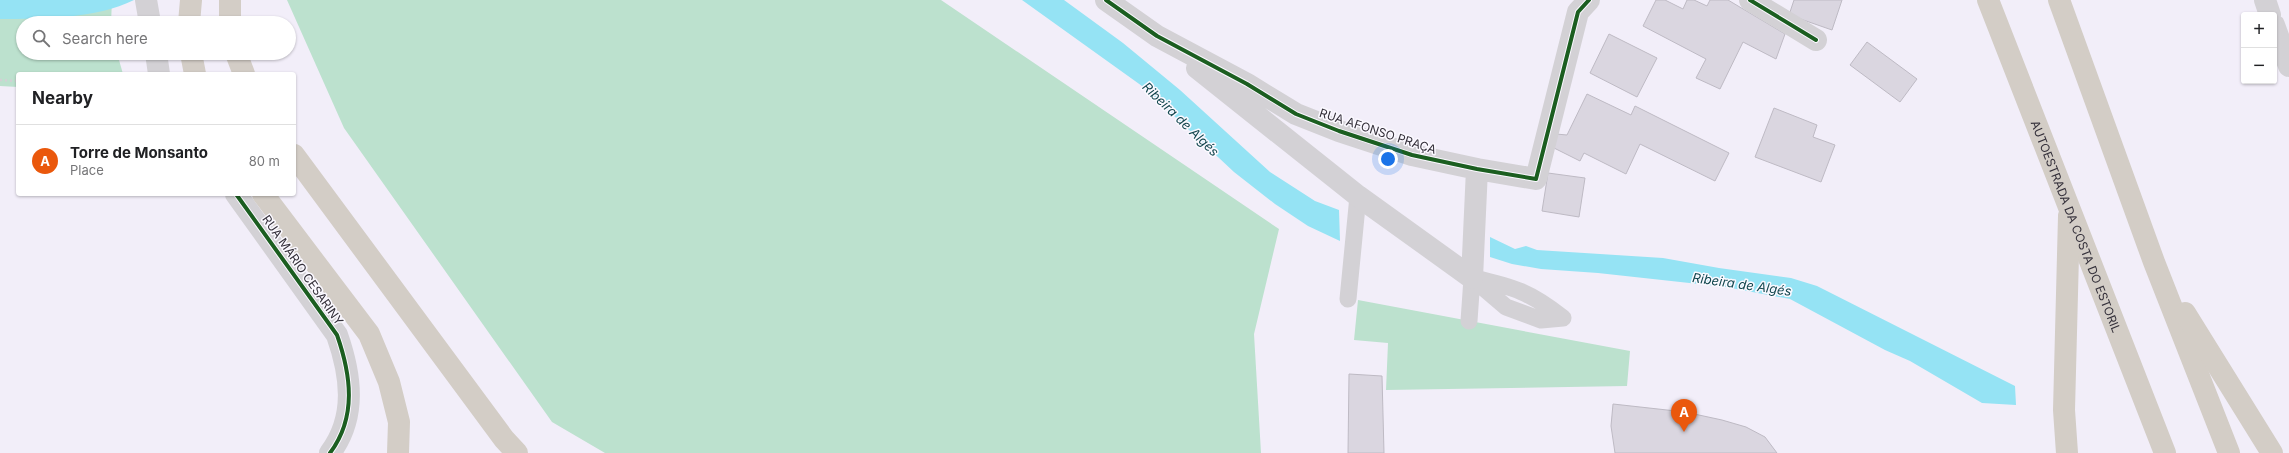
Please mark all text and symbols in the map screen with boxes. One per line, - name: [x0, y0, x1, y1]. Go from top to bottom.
- map controls: [2241, 12, 2277, 84]
- button: +: [2241, 12, 2277, 48]
- search box: [16, 16, 296, 60]
- icon: search: [30, 27, 52, 49]
- text: Search here: [62, 29, 148, 48]
- button: −: [2241, 48, 2277, 84]
- water label: Ribeira de Algés: [1139, 79, 1223, 160]
- text: Nearby: [32, 88, 93, 108]
- street label: RUA AFONSO PRAÇA: [1318, 105, 1438, 157]
- street label: AUTOESTRADA DA COSTA DO ESTORIL: [2028, 118, 2125, 335]
- text: Torre de Monsanto: [70, 143, 208, 162]
- your location: [1378, 149, 1398, 169]
- text: A: [40, 153, 50, 169]
- text: 80 m: [249, 153, 280, 169]
- text: Place: [70, 162, 104, 178]
- street label: RUA MÁRIO CESARINY: [259, 212, 347, 328]
- water label: Ribeira de Algés: [1691, 269, 1793, 299]
- pin: A: [1671, 399, 1697, 432]

